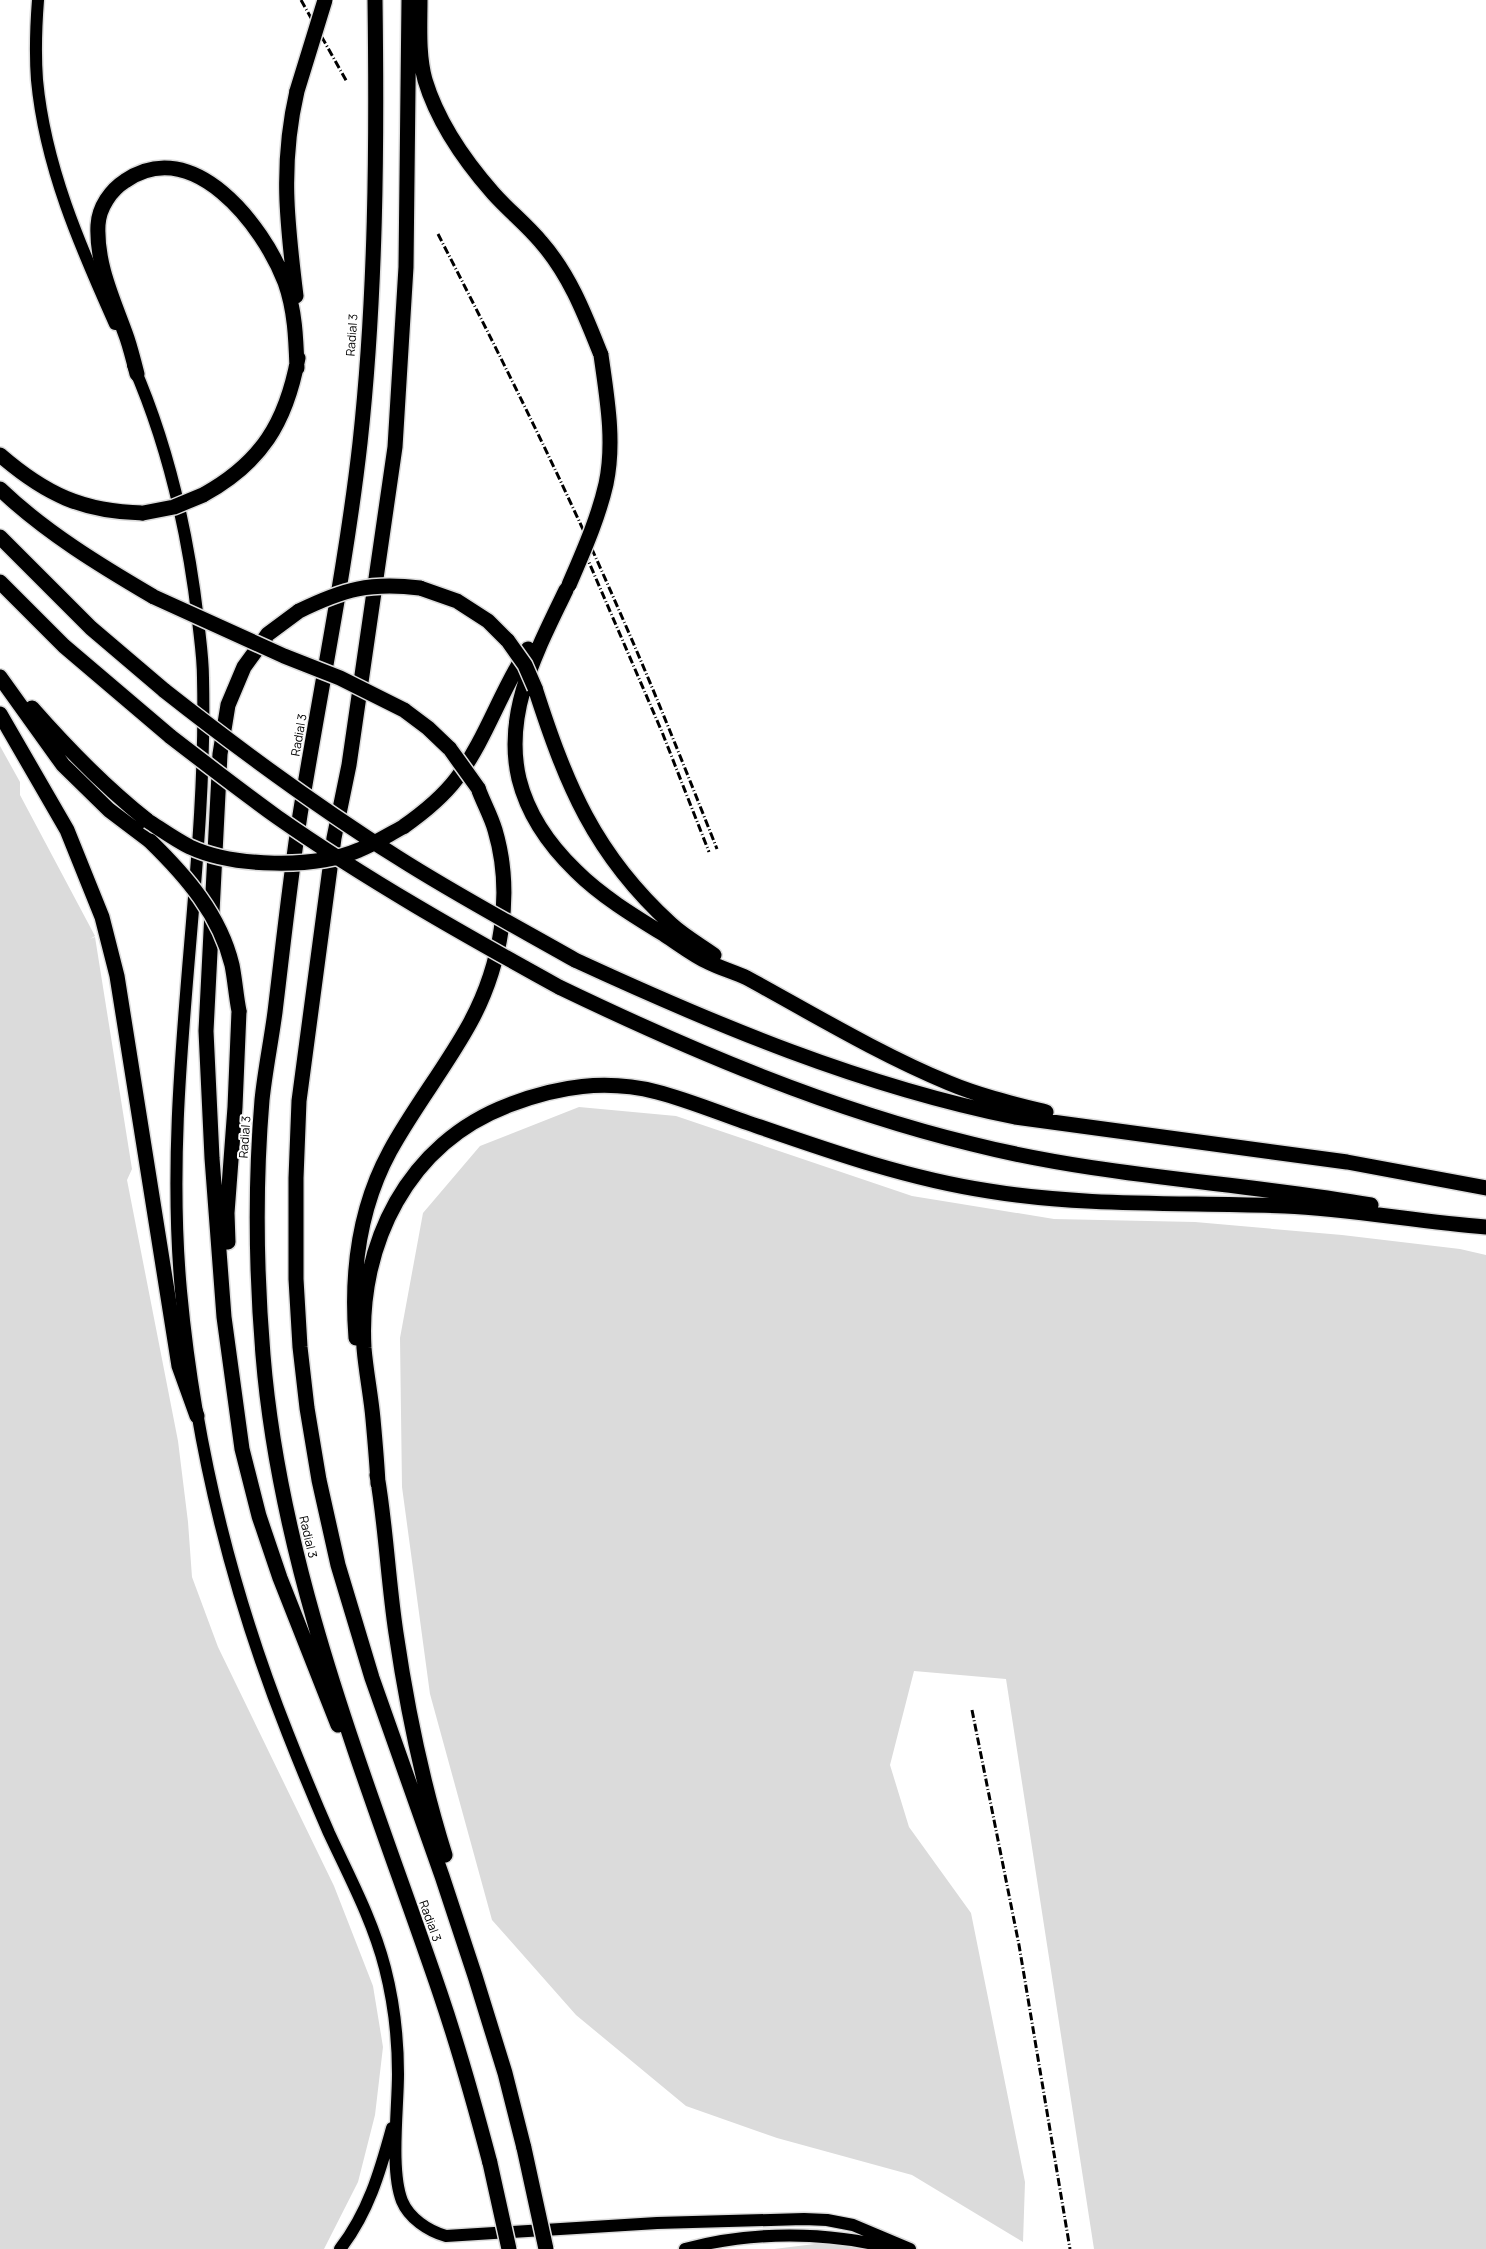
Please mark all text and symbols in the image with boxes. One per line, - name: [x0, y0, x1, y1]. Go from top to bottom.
- street label: Radial 3: [342, 313, 361, 357]
- street label: Radial 3: [286, 712, 311, 757]
- street label: Radial 3: [235, 1115, 254, 1159]
- street label: Radial 3: [295, 1514, 322, 1560]
- street label: Radial 3: [415, 1898, 446, 1944]

